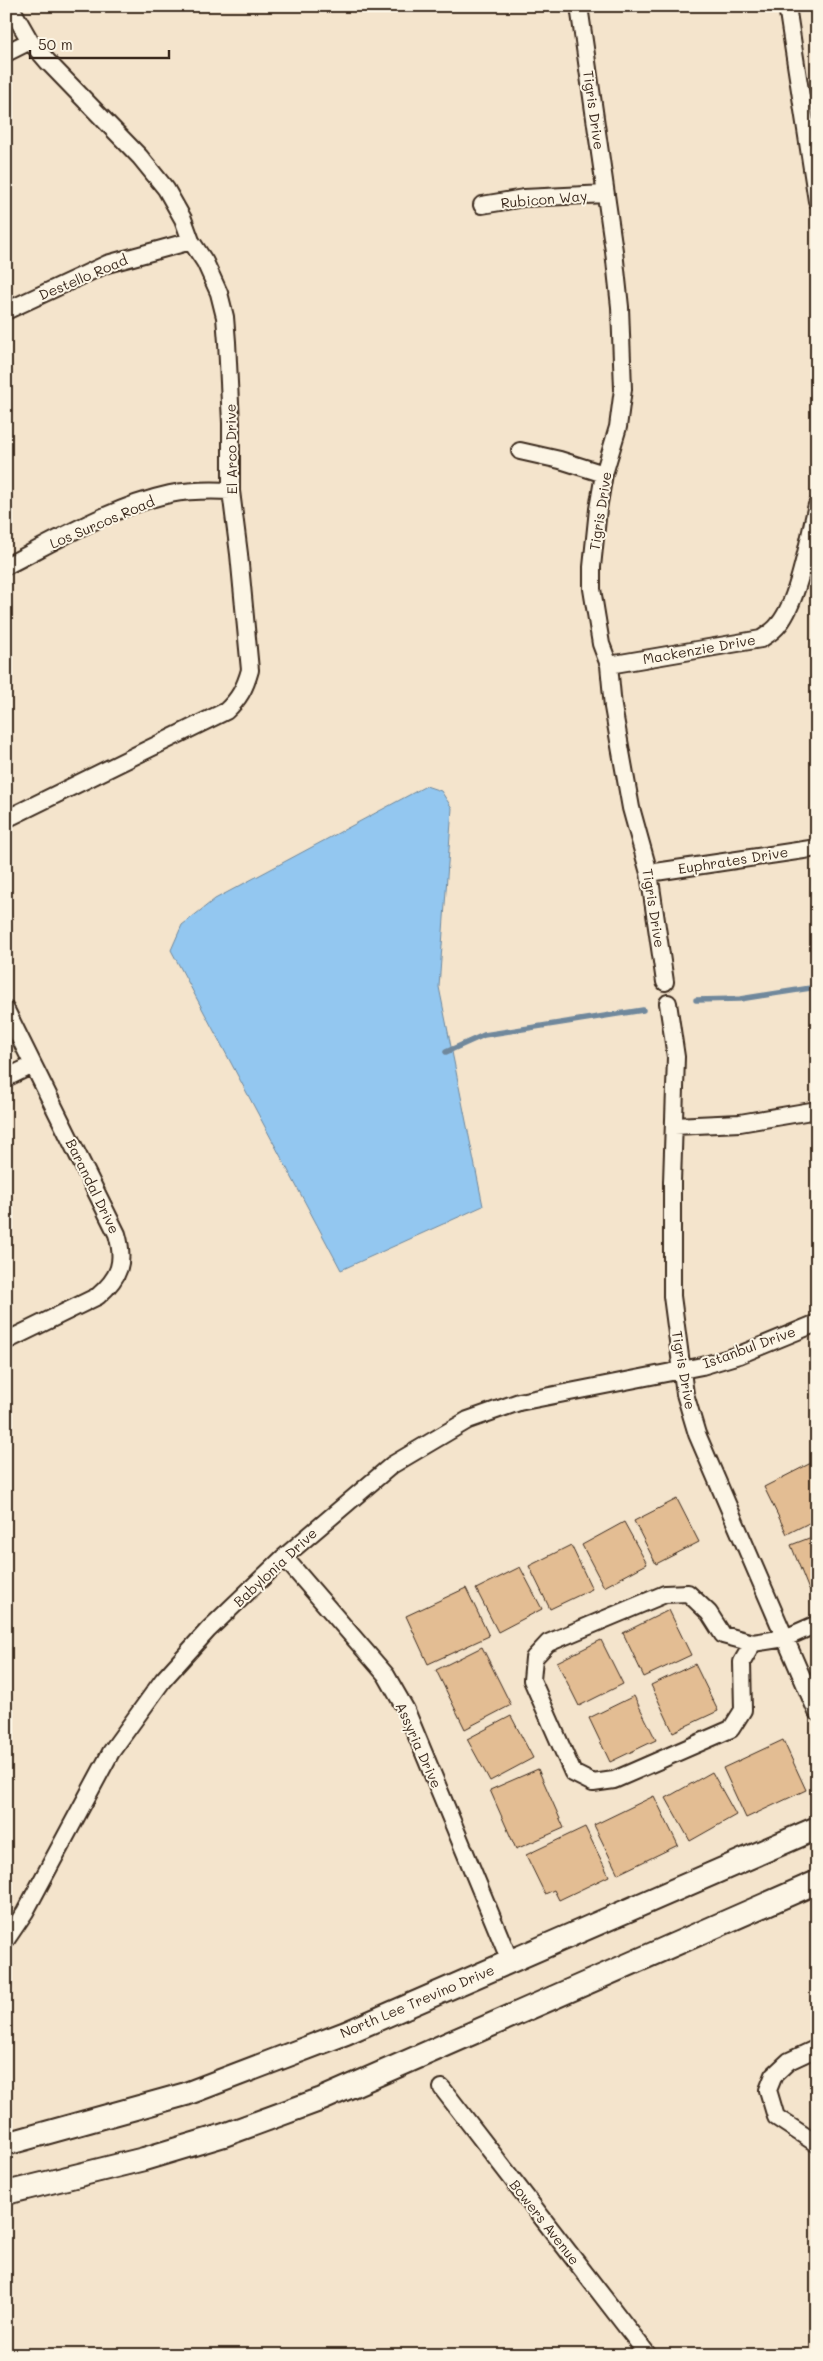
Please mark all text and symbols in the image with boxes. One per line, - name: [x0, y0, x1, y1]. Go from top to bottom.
- scale bar: [30, 28, 169, 60]
- text: 50 m: [38, 34, 73, 54]
- street label: Tigris Drive: [579, 69, 609, 151]
- street label: Rubicon Way: [500, 186, 588, 212]
- street label: Destello Road: [36, 250, 130, 304]
- street label: El Arco Drive: [221, 403, 241, 495]
- street label: Tigris Drive: [584, 470, 616, 552]
- street label: Los Surcos Road: [47, 491, 157, 553]
- street label: Mackenzie Drive: [641, 630, 757, 668]
- street label: Euphrates Drive: [677, 842, 789, 878]
- street label: Tigris Drive: [638, 867, 670, 949]
- street label: Barandal Drive: [62, 1135, 124, 1237]
- street label: Istanbul Drive: [700, 1321, 798, 1373]
- street label: Tigris Drive: [668, 1329, 700, 1411]
- street label: Babylonia Drive: [229, 1523, 321, 1611]
- street label: Assyria Drive: [392, 1699, 446, 1791]
- street label: North Lee Trevino Drive: [337, 1960, 497, 2042]
- street label: Bowers Avenue: [506, 2175, 584, 2269]

